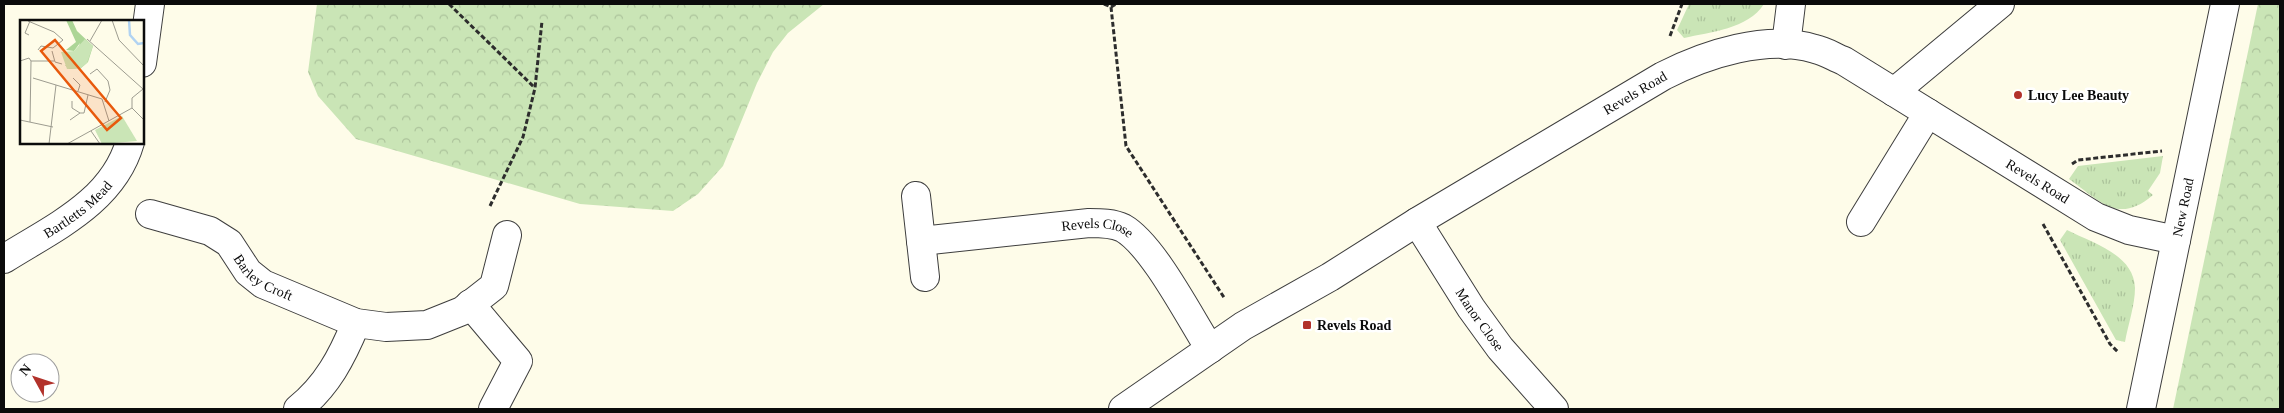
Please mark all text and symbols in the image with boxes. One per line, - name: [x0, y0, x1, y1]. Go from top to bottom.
- inset map: [20, 20, 144, 144]
- street label: Revels Road: [1601, 69, 1670, 118]
- place label: Lucy Lee Beauty: [2028, 88, 2129, 103]
- marker: Lucy Lee Beauty: [2012, 89, 2024, 101]
- street label: Revels Road: [2003, 156, 2072, 206]
- street label: New Road: [2170, 177, 2197, 238]
- street label: Bartletts Mead: [41, 178, 115, 241]
- street label: Revels Close: [1061, 216, 1136, 241]
- street label: Barley Croft: [231, 252, 295, 304]
- street label: Manor Close: [1453, 286, 1507, 354]
- place label: Revels Road: [1317, 318, 1391, 333]
- marker: Revels Road: [1301, 319, 1313, 331]
- north arrow: [10, 353, 60, 403]
- text: N: [16, 361, 34, 379]

